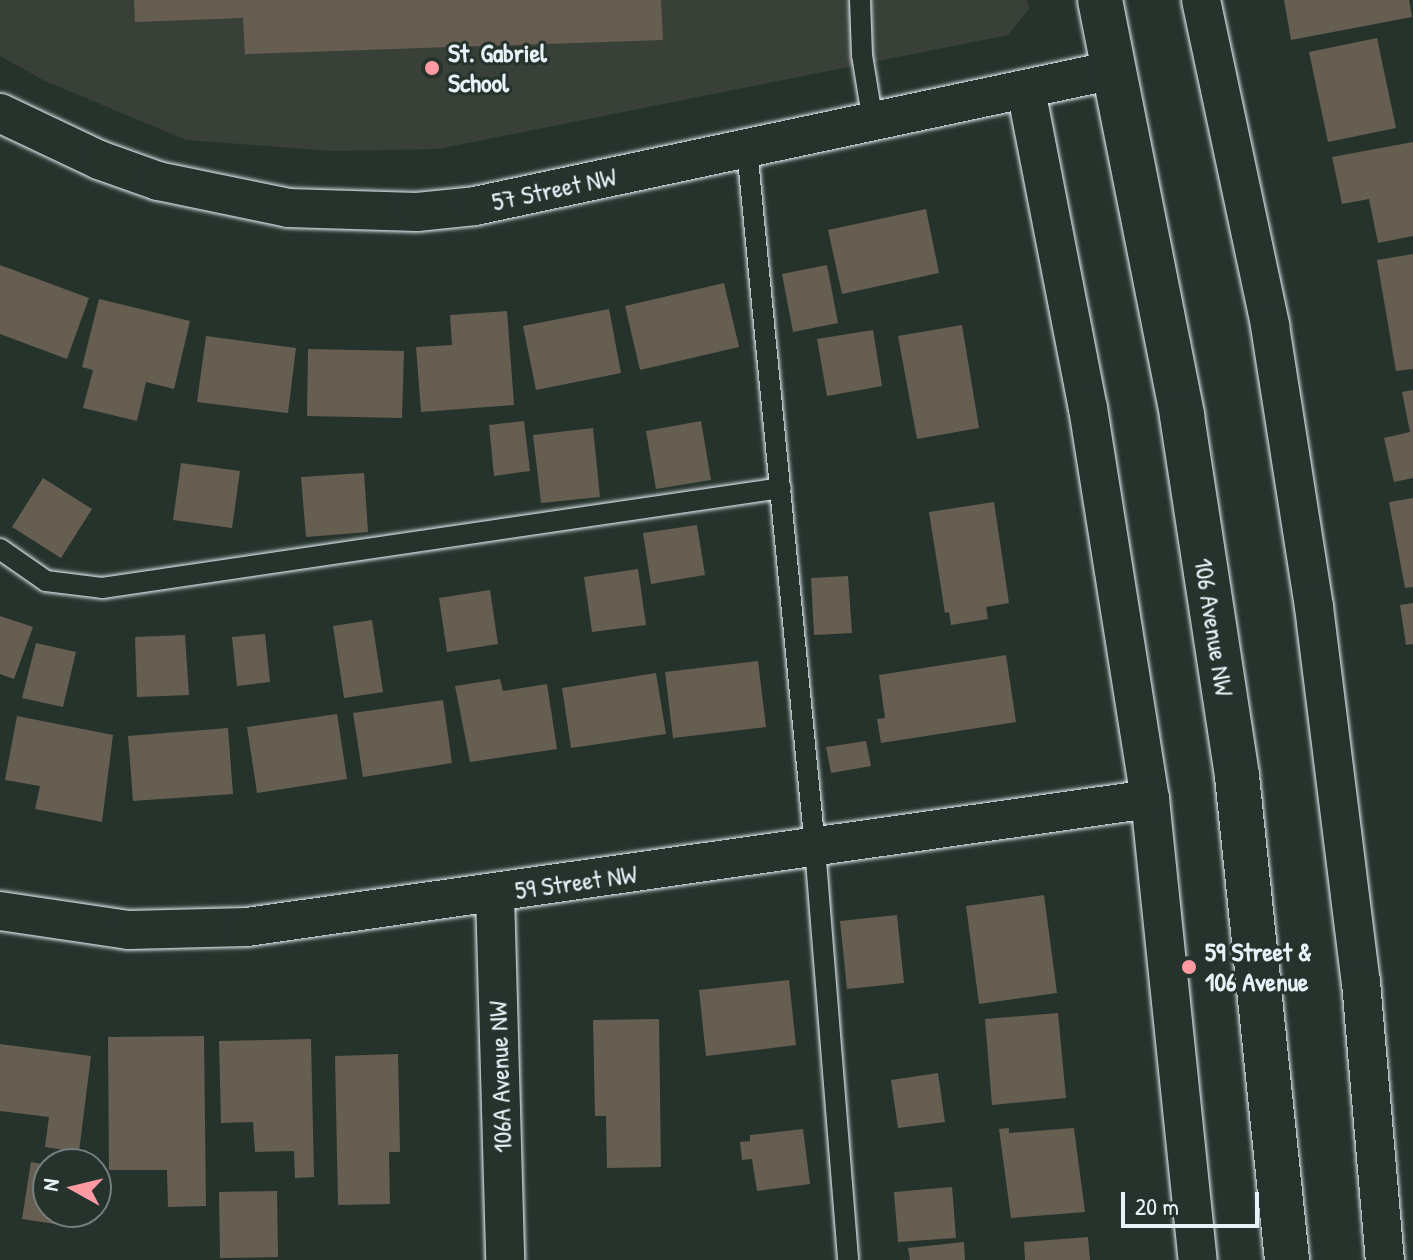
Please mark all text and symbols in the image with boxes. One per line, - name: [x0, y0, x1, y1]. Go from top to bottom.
- place label: St. Gabriel School: [448, 37, 547, 98]
- marker: St. Gabriel School: [423, 59, 441, 77]
- street label: 57 Street NW: [489, 161, 619, 217]
- street label: 106 Avenue NW: [1188, 556, 1240, 698]
- street label: 59 Street NW: [513, 858, 639, 906]
- place label: 59 Street & 106 Avenue: [1205, 936, 1312, 998]
- marker: 59 Street & 106 Avenue: [1180, 958, 1198, 976]
- street label: 106A Avenue NW: [482, 1001, 518, 1153]
- north arrow: [32, 1148, 112, 1228]
- scale bar: [1125, 1176, 1263, 1226]
- text: N: [35, 1177, 66, 1193]
- text: 20 m: [1135, 1190, 1179, 1222]

